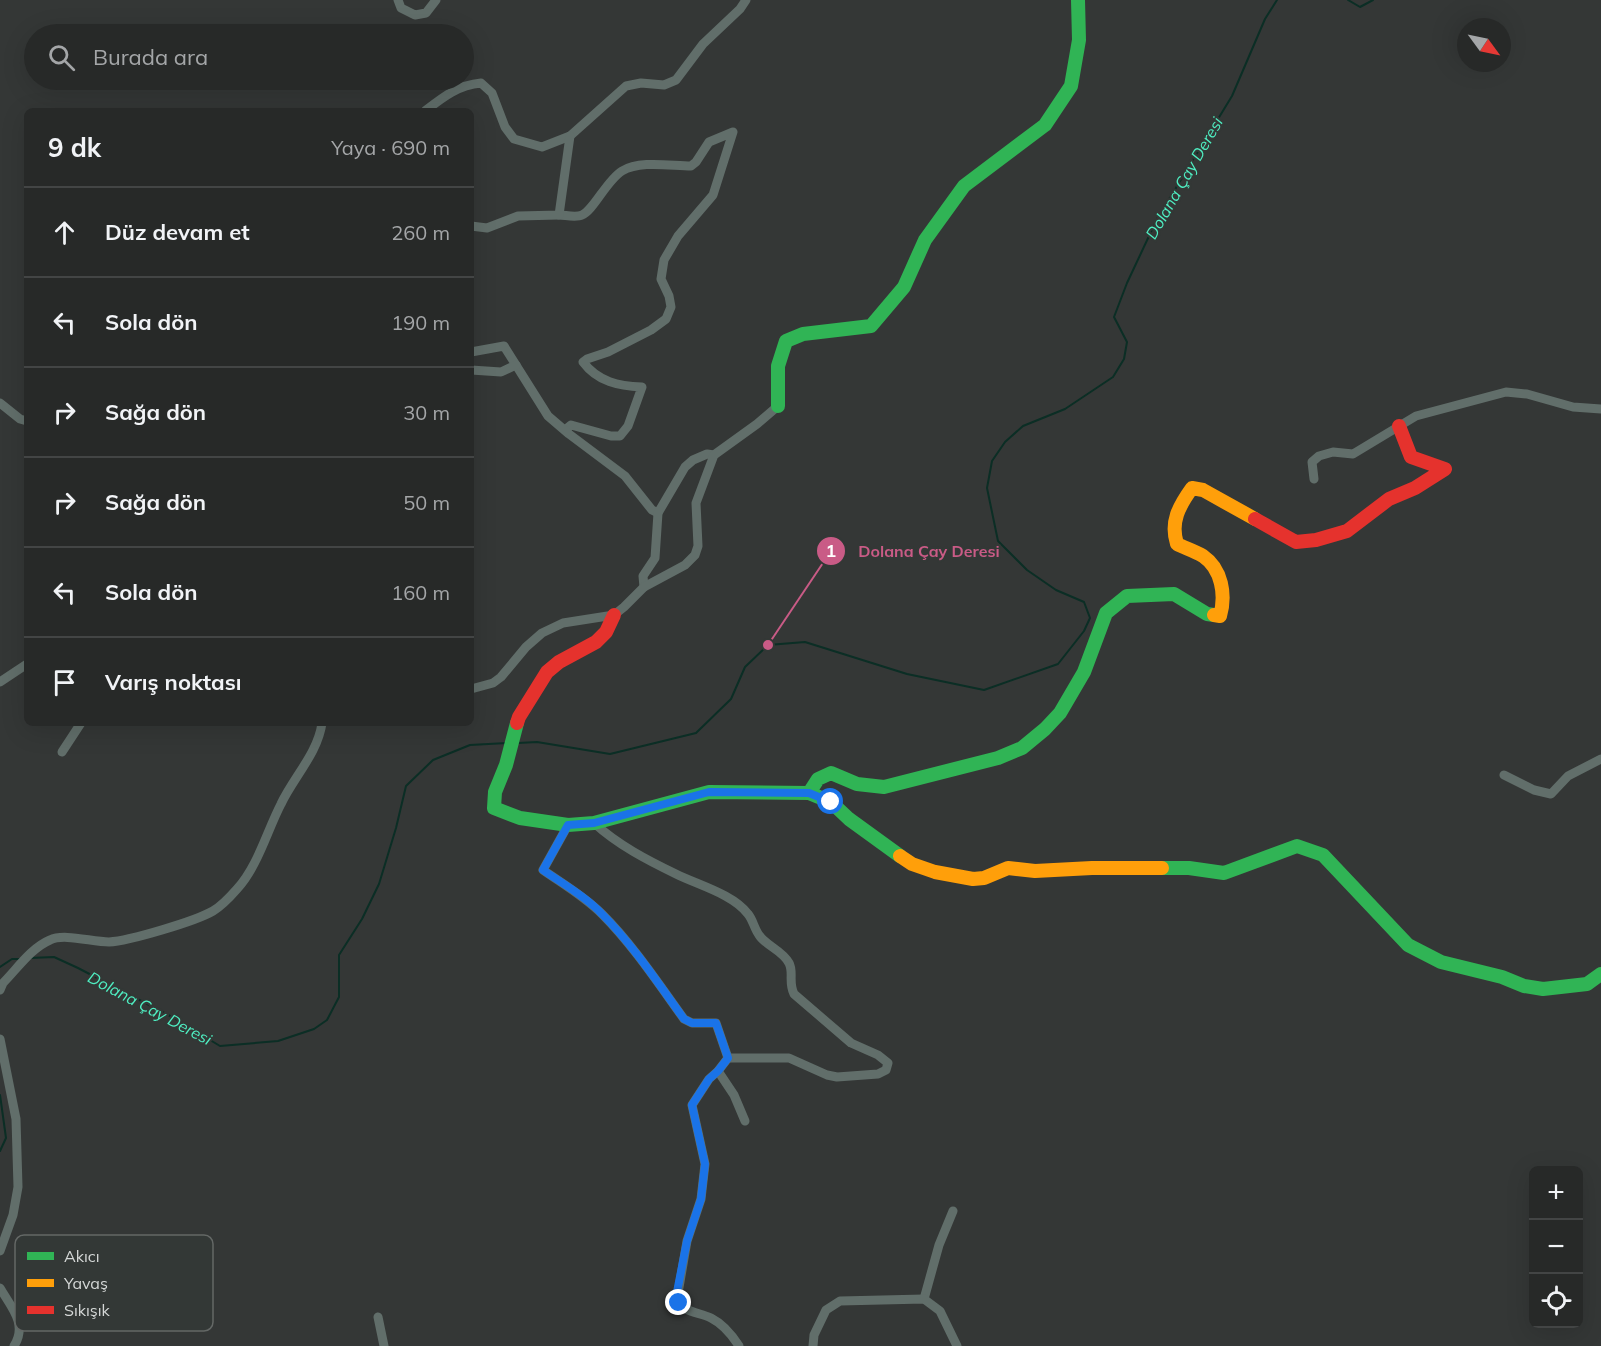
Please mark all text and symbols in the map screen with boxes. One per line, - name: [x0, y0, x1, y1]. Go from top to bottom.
- north arrow: [1457, 18, 1511, 72]
- search box: [24, 24, 474, 90]
- icon: search: [45, 41, 78, 74]
- text: Burada ara: [93, 43, 208, 71]
- water label: Dolana Çay Deresi: [1141, 113, 1227, 242]
- text: 9 dk: [48, 131, 101, 164]
- text: Yaya · 690 m: [331, 135, 450, 160]
- icon: ahead: [48, 216, 81, 249]
- text: Düz devam et: [105, 218, 250, 246]
- text: 260 m: [391, 220, 450, 245]
- icon: left: [48, 306, 81, 339]
- text: Sola dön: [105, 308, 198, 336]
- text: 190 m: [391, 310, 450, 335]
- icon: right: [48, 396, 81, 429]
- text: Sağa dön: [105, 398, 206, 426]
- text: 30 m: [403, 400, 450, 425]
- icon: right: [48, 486, 81, 519]
- text: Sağa dön: [105, 488, 206, 516]
- text: 50 m: [403, 490, 450, 515]
- callout: Dolana Çay Deresi: [816, 534, 1012, 568]
- text: 1: [826, 539, 836, 562]
- text: Dolana Çay Deresi: [858, 541, 1000, 561]
- icon: left: [48, 576, 81, 609]
- text: Sola dön: [105, 578, 198, 606]
- text: 160 m: [391, 580, 450, 605]
- icon: arrive: [48, 666, 81, 699]
- text: Varış noktası: [105, 668, 241, 696]
- route start: [817, 788, 843, 814]
- water label: Dolana Çay Deresi: [85, 967, 215, 1049]
- map controls: [1529, 1166, 1583, 1328]
- button: +: [1529, 1166, 1583, 1220]
- button: −: [1529, 1220, 1583, 1274]
- legend: [15, 1235, 213, 1331]
- text: Akıcı: [64, 1246, 100, 1266]
- text: Yavaş: [63, 1273, 108, 1293]
- button: locate: [1529, 1274, 1583, 1328]
- route end: [665, 1289, 691, 1315]
- text: Sıkışık: [64, 1300, 111, 1320]

